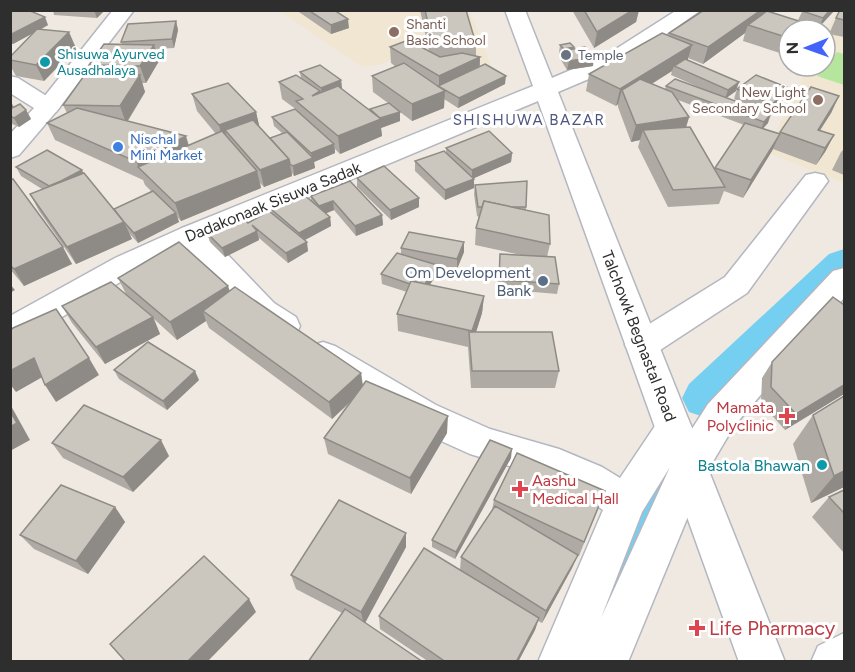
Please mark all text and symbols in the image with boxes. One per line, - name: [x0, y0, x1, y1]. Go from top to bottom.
- place label: Shanti Basic School: [406, 16, 486, 49]
- north arrow: [777, 18, 837, 78]
- marker: Shanti Basic School: [387, 25, 401, 39]
- text: N: [783, 42, 802, 55]
- place label: Shisuwa Ayurved Ausadhalaya: [57, 46, 165, 79]
- place label: Temple: [578, 47, 624, 64]
- marker: Temple: [559, 48, 573, 62]
- marker: Shisuwa Ayurved Ausadhalaya: [38, 55, 52, 69]
- place label: New Light Secondary School: [692, 84, 806, 117]
- marker: New Light Secondary School: [811, 93, 825, 107]
- district label: SHISHUWA BAZAR: [453, 111, 605, 129]
- place label: Nischal Mini Market: [130, 131, 203, 164]
- marker: Nischal Mini Market: [111, 140, 125, 154]
- street label: Dadakonaak Sisuwa Sadak: [182, 158, 364, 246]
- street label: Talchowk Begnastal Road: [598, 248, 680, 424]
- place label: Om Development Bank: [405, 263, 531, 300]
- marker: Om Development Bank: [536, 274, 550, 288]
- place label: Mamata Polyclinic: [707, 398, 774, 435]
- marker: Mamata Polyclinic: [778, 407, 796, 425]
- place label: Bastola Bhawan: [697, 456, 810, 475]
- marker: Bastola Bhawan: [815, 458, 829, 472]
- place label: Aashu Medical Hall: [532, 471, 619, 508]
- marker: Aashu Medical Hall: [513, 482, 527, 496]
- place label: Life Pharmacy: [709, 616, 836, 640]
- marker: Life Pharmacy: [690, 621, 704, 635]

